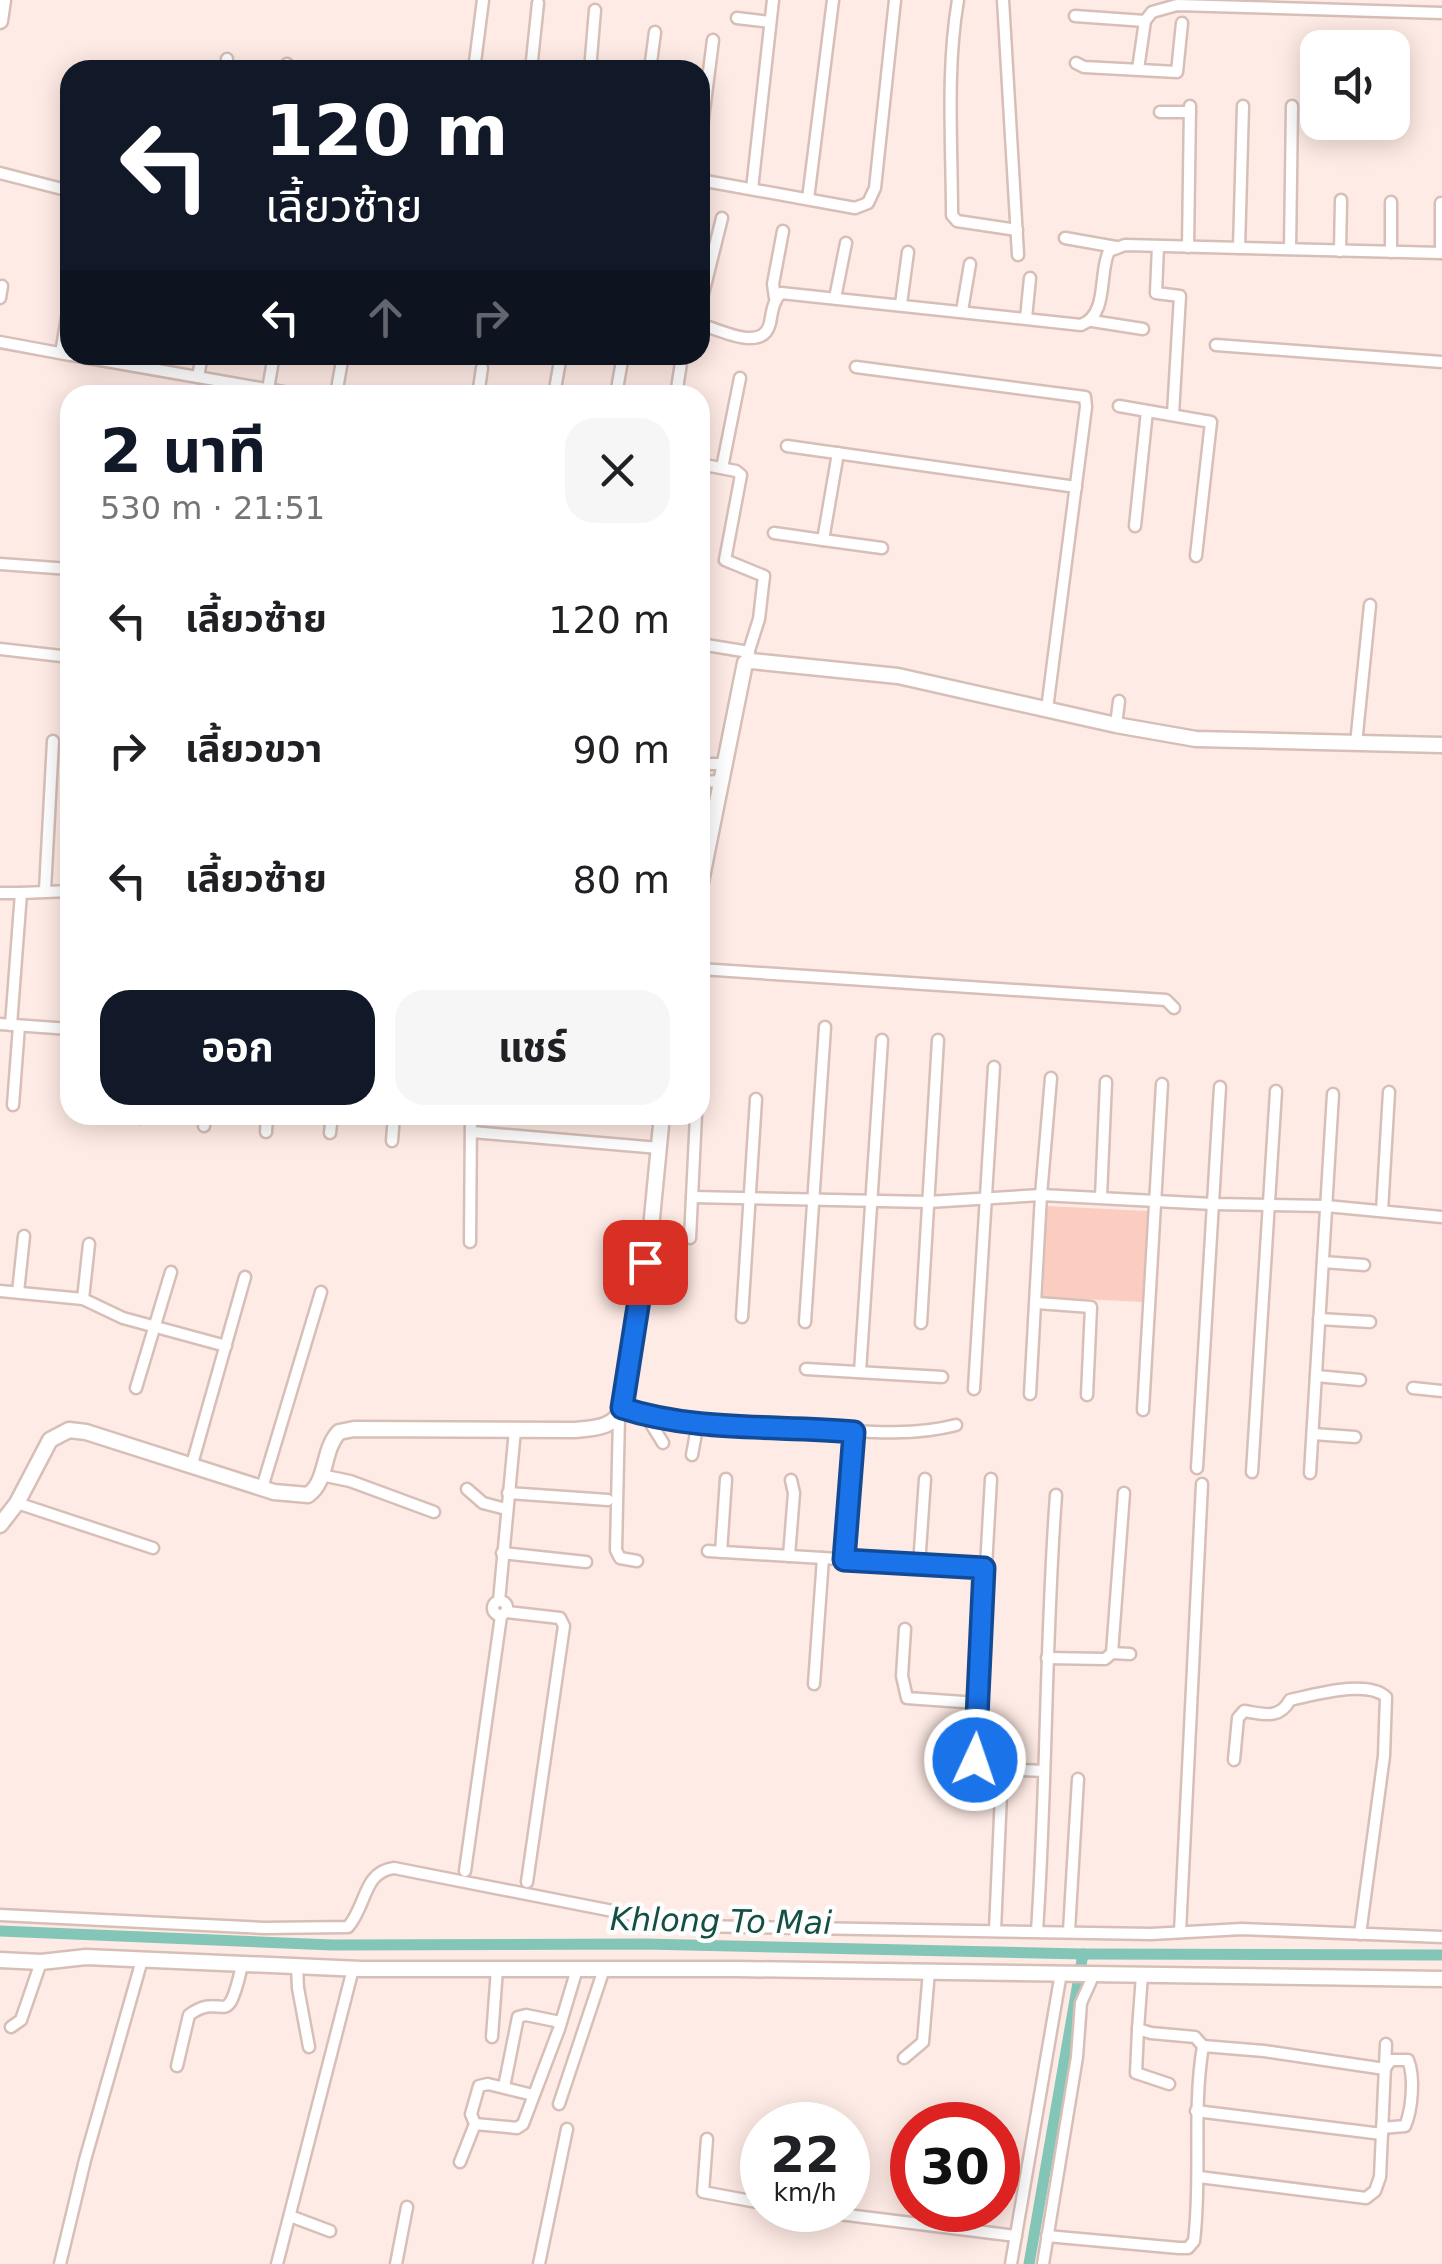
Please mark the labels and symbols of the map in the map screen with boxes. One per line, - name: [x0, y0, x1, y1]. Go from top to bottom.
- pin: [603, 1220, 688, 1305]
- position arrow: [923, 1708, 1027, 1812]
- water label: Khlong To Mai: [610, 1900, 832, 1942]
- speed limit sign: 30: [890, 2102, 1020, 2232]

